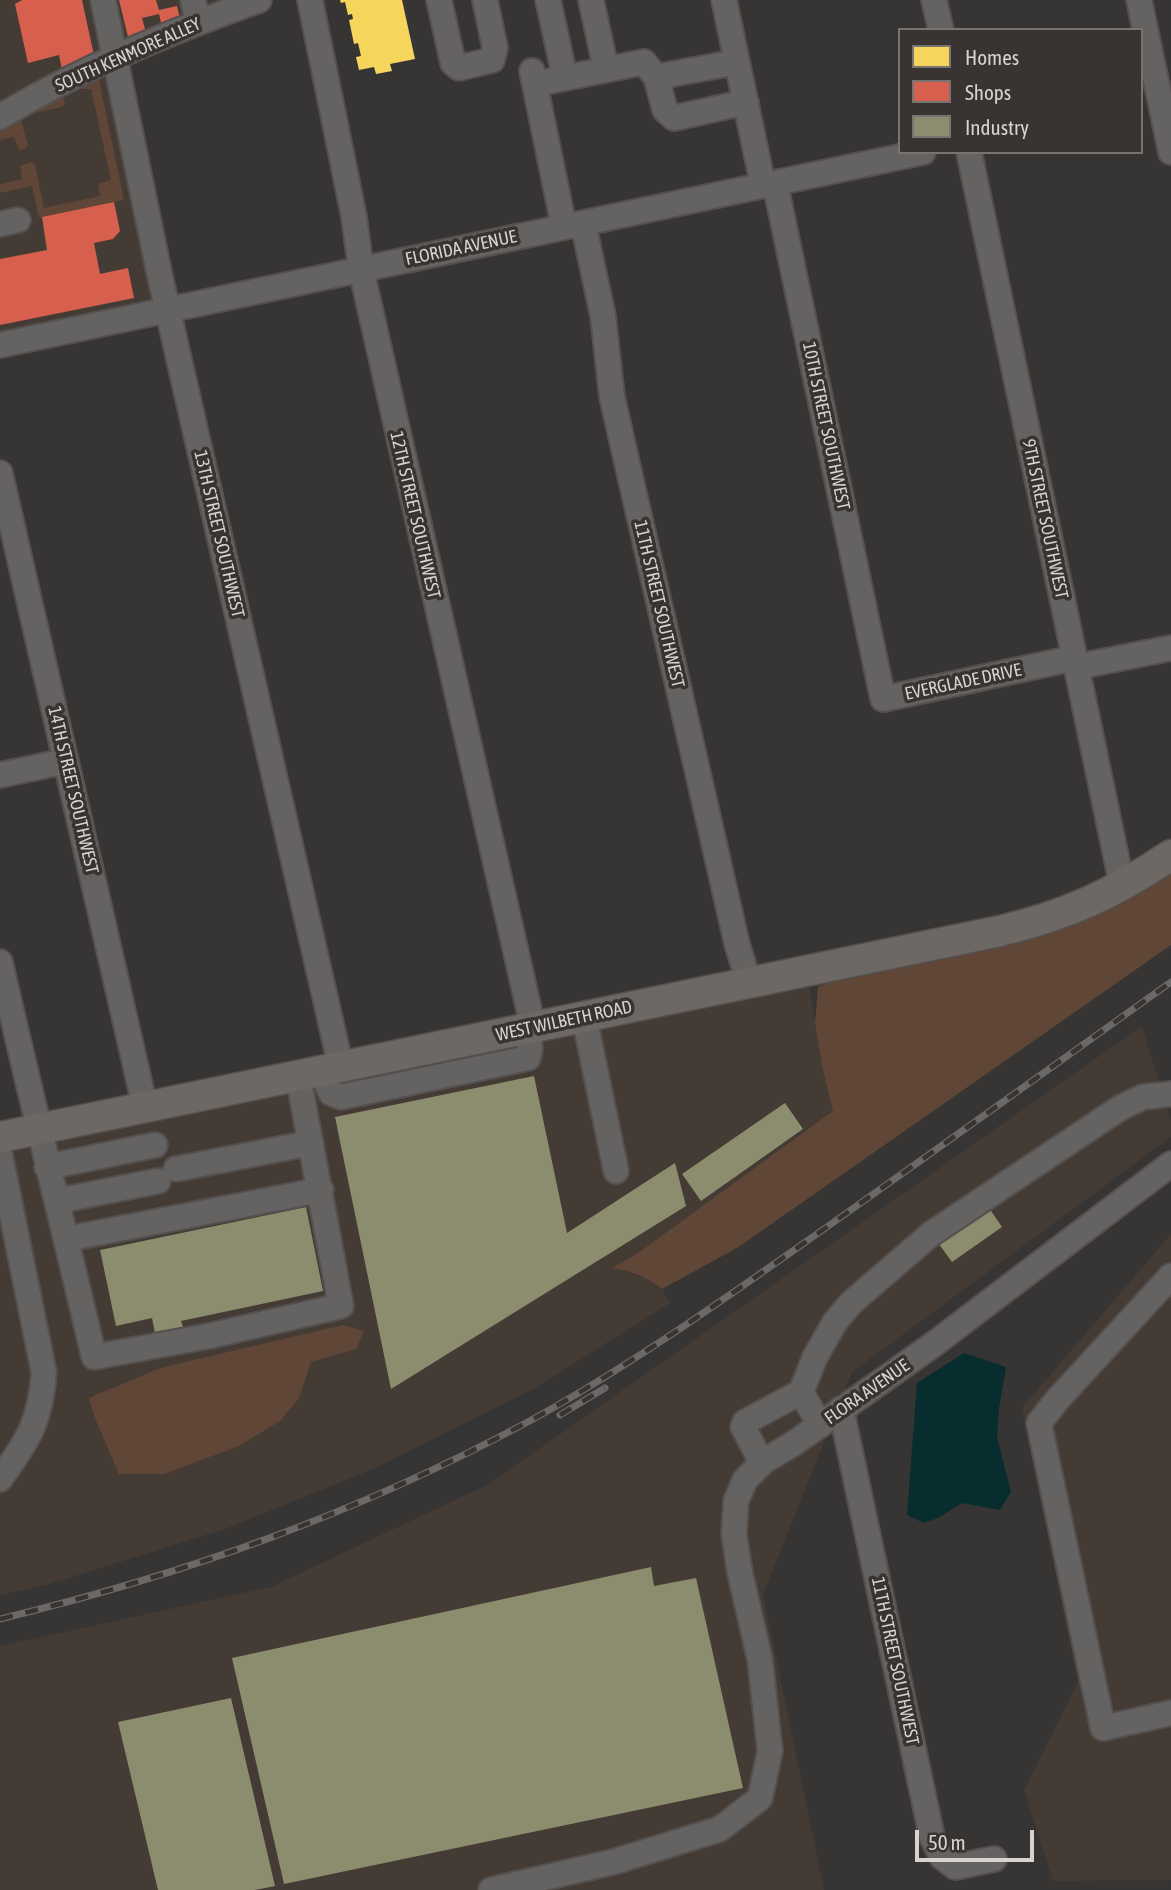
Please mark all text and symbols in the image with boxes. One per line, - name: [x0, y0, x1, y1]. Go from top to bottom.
- street label: SOUTH KENMORE ALLEY: [52, 13, 204, 97]
- legend: [898, 28, 1143, 154]
- text: Homes: [965, 45, 1019, 69]
- text: Shops: [965, 80, 1011, 104]
- text: Industry: [965, 115, 1029, 139]
- street label: FLORIDA AVENUE: [403, 226, 519, 270]
- street label: 10TH STREET SOUTHWEST: [798, 340, 854, 512]
- street label: 12TH STREET SOUTHWEST: [385, 429, 445, 601]
- street label: 9TH STREET SOUTHWEST: [1018, 437, 1072, 601]
- street label: 13TH STREET SOUTHWEST: [189, 448, 249, 620]
- street label: 11TH STREET SOUTHWEST: [629, 518, 689, 690]
- street label: EVERGLADE DRIVE: [903, 659, 1023, 705]
- street label: 14TH STREET SOUTHWEST: [43, 704, 103, 876]
- street label: WEST WILBETH ROAD: [494, 996, 634, 1046]
- street label: FLORA AVENUE: [820, 1355, 914, 1429]
- street label: 11TH STREET SOUTHWEST: [867, 1575, 923, 1747]
- scale bar: [919, 1816, 1038, 1860]
- text: 50 m: [928, 1830, 966, 1854]

